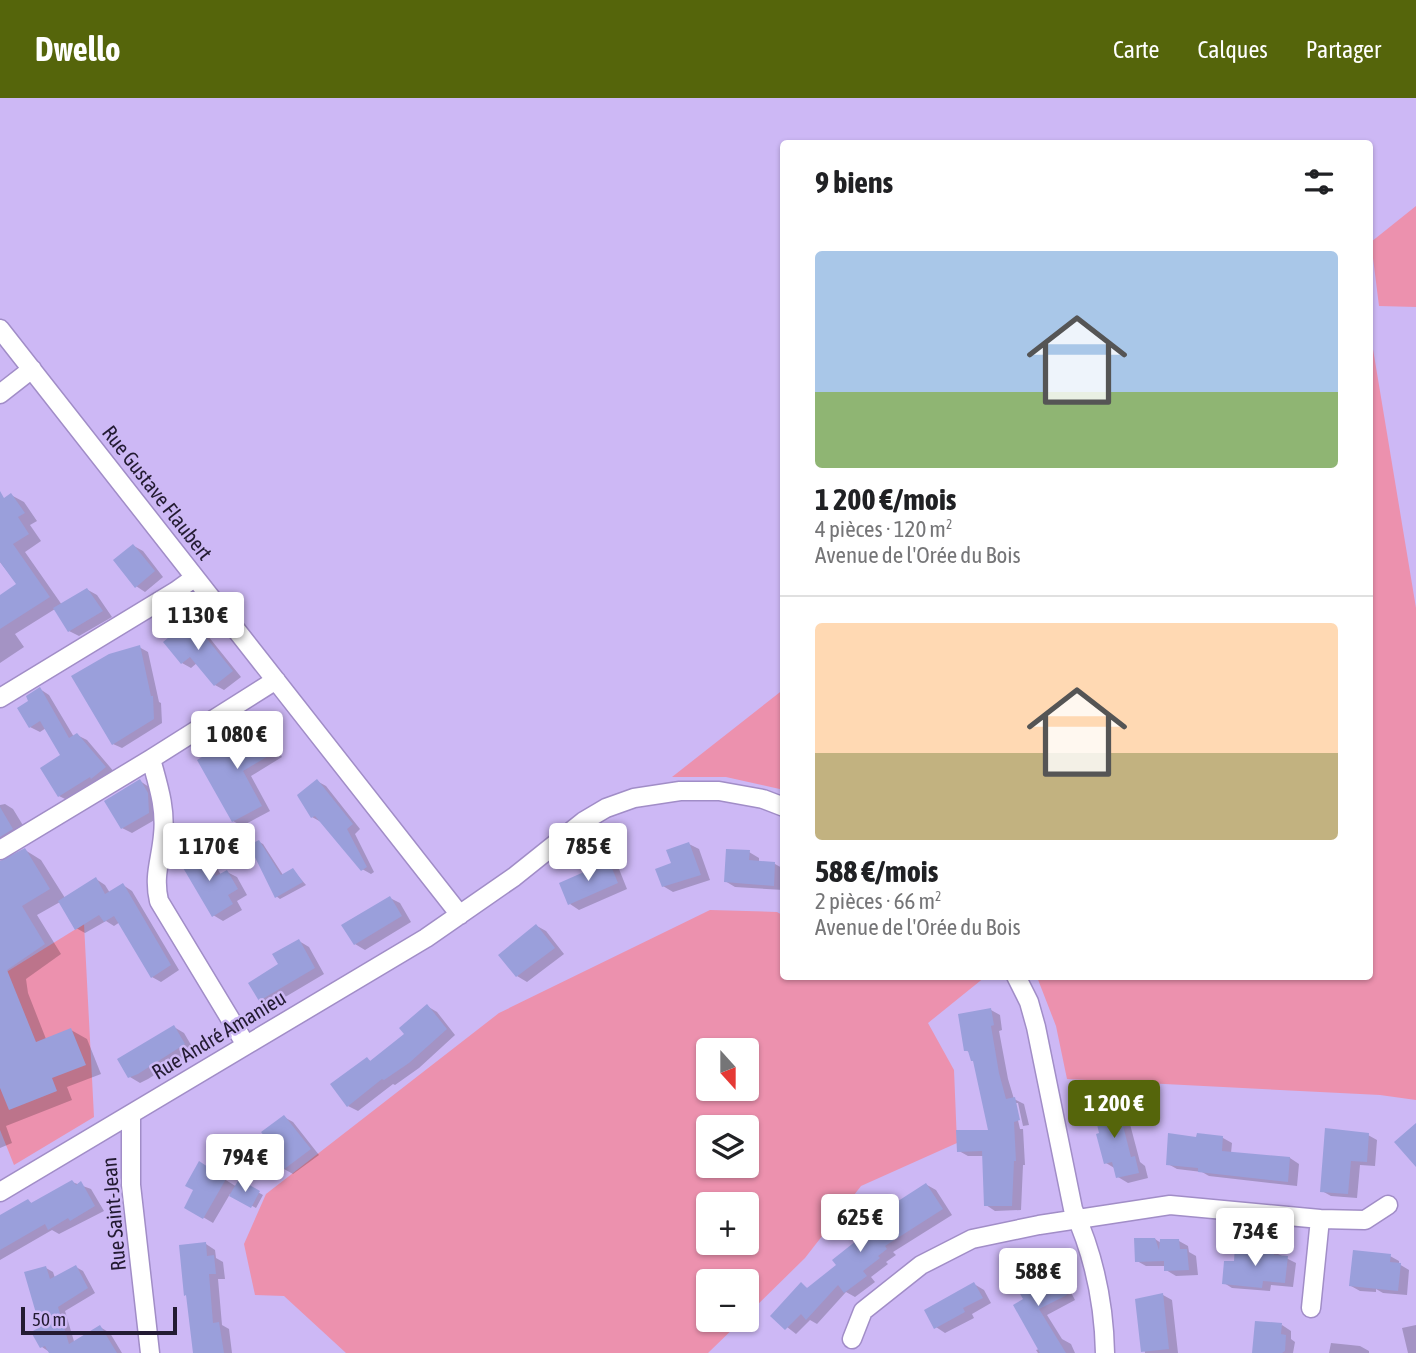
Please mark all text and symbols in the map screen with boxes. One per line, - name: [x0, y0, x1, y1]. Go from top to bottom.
- text: Dwello: [35, 30, 121, 68]
- text: Carte: [1113, 36, 1159, 63]
- text: Calques: [1197, 36, 1268, 63]
- text: Partager: [1306, 36, 1381, 63]
- icon: filters: [1300, 163, 1338, 201]
- text: 9 biens: [815, 165, 893, 199]
- icon: home: [1014, 297, 1140, 423]
- street label: Rue Gustave Flaubert: [98, 420, 218, 564]
- text: 1 200 €/mois: [815, 482, 956, 516]
- text: 4 pièces · 120 m²: [815, 516, 952, 542]
- text: Avenue de l'Orée du Bois: [815, 542, 1021, 568]
- pin: 1 130 €: [133, 592, 263, 652]
- text: 1 130 €: [168, 602, 228, 628]
- icon: home: [1014, 669, 1140, 795]
- pin: 1 080 €: [172, 712, 302, 771]
- text: 1 080 €: [207, 721, 267, 747]
- pin: 1 170 €: [144, 824, 274, 883]
- pin: 785 €: [539, 824, 637, 883]
- text: 1 170 €: [179, 833, 239, 859]
- text: 785 €: [565, 833, 611, 859]
- text: 588 €/mois: [815, 854, 938, 888]
- text: 2 pièces · 66 m²: [815, 888, 942, 914]
- text: Avenue de l'Orée du Bois: [815, 914, 1021, 940]
- street label: Rue André Amanieu: [147, 985, 290, 1084]
- north arrow: [696, 1038, 760, 1101]
- map controls: [696, 1038, 759, 1332]
- pin: 1 200 €: [1049, 1080, 1179, 1140]
- text: 1 200 €: [1084, 1090, 1144, 1116]
- button: layers: [696, 1115, 759, 1178]
- pin: 794 €: [196, 1134, 294, 1194]
- text: 794 €: [222, 1144, 268, 1170]
- street label: Rue Saint-Jean: [96, 1156, 130, 1272]
- button: +: [696, 1192, 759, 1255]
- pin: 625 €: [811, 1194, 909, 1254]
- text: 625 €: [837, 1204, 883, 1230]
- pin: 734 €: [1206, 1208, 1304, 1268]
- text: 734 €: [1232, 1218, 1278, 1244]
- pin: 588 €: [989, 1248, 1087, 1308]
- text: 588 €: [1015, 1258, 1061, 1284]
- button: −: [696, 1269, 759, 1332]
- scale bar: [21, 1304, 177, 1336]
- text: 50 m: [32, 1308, 66, 1330]

